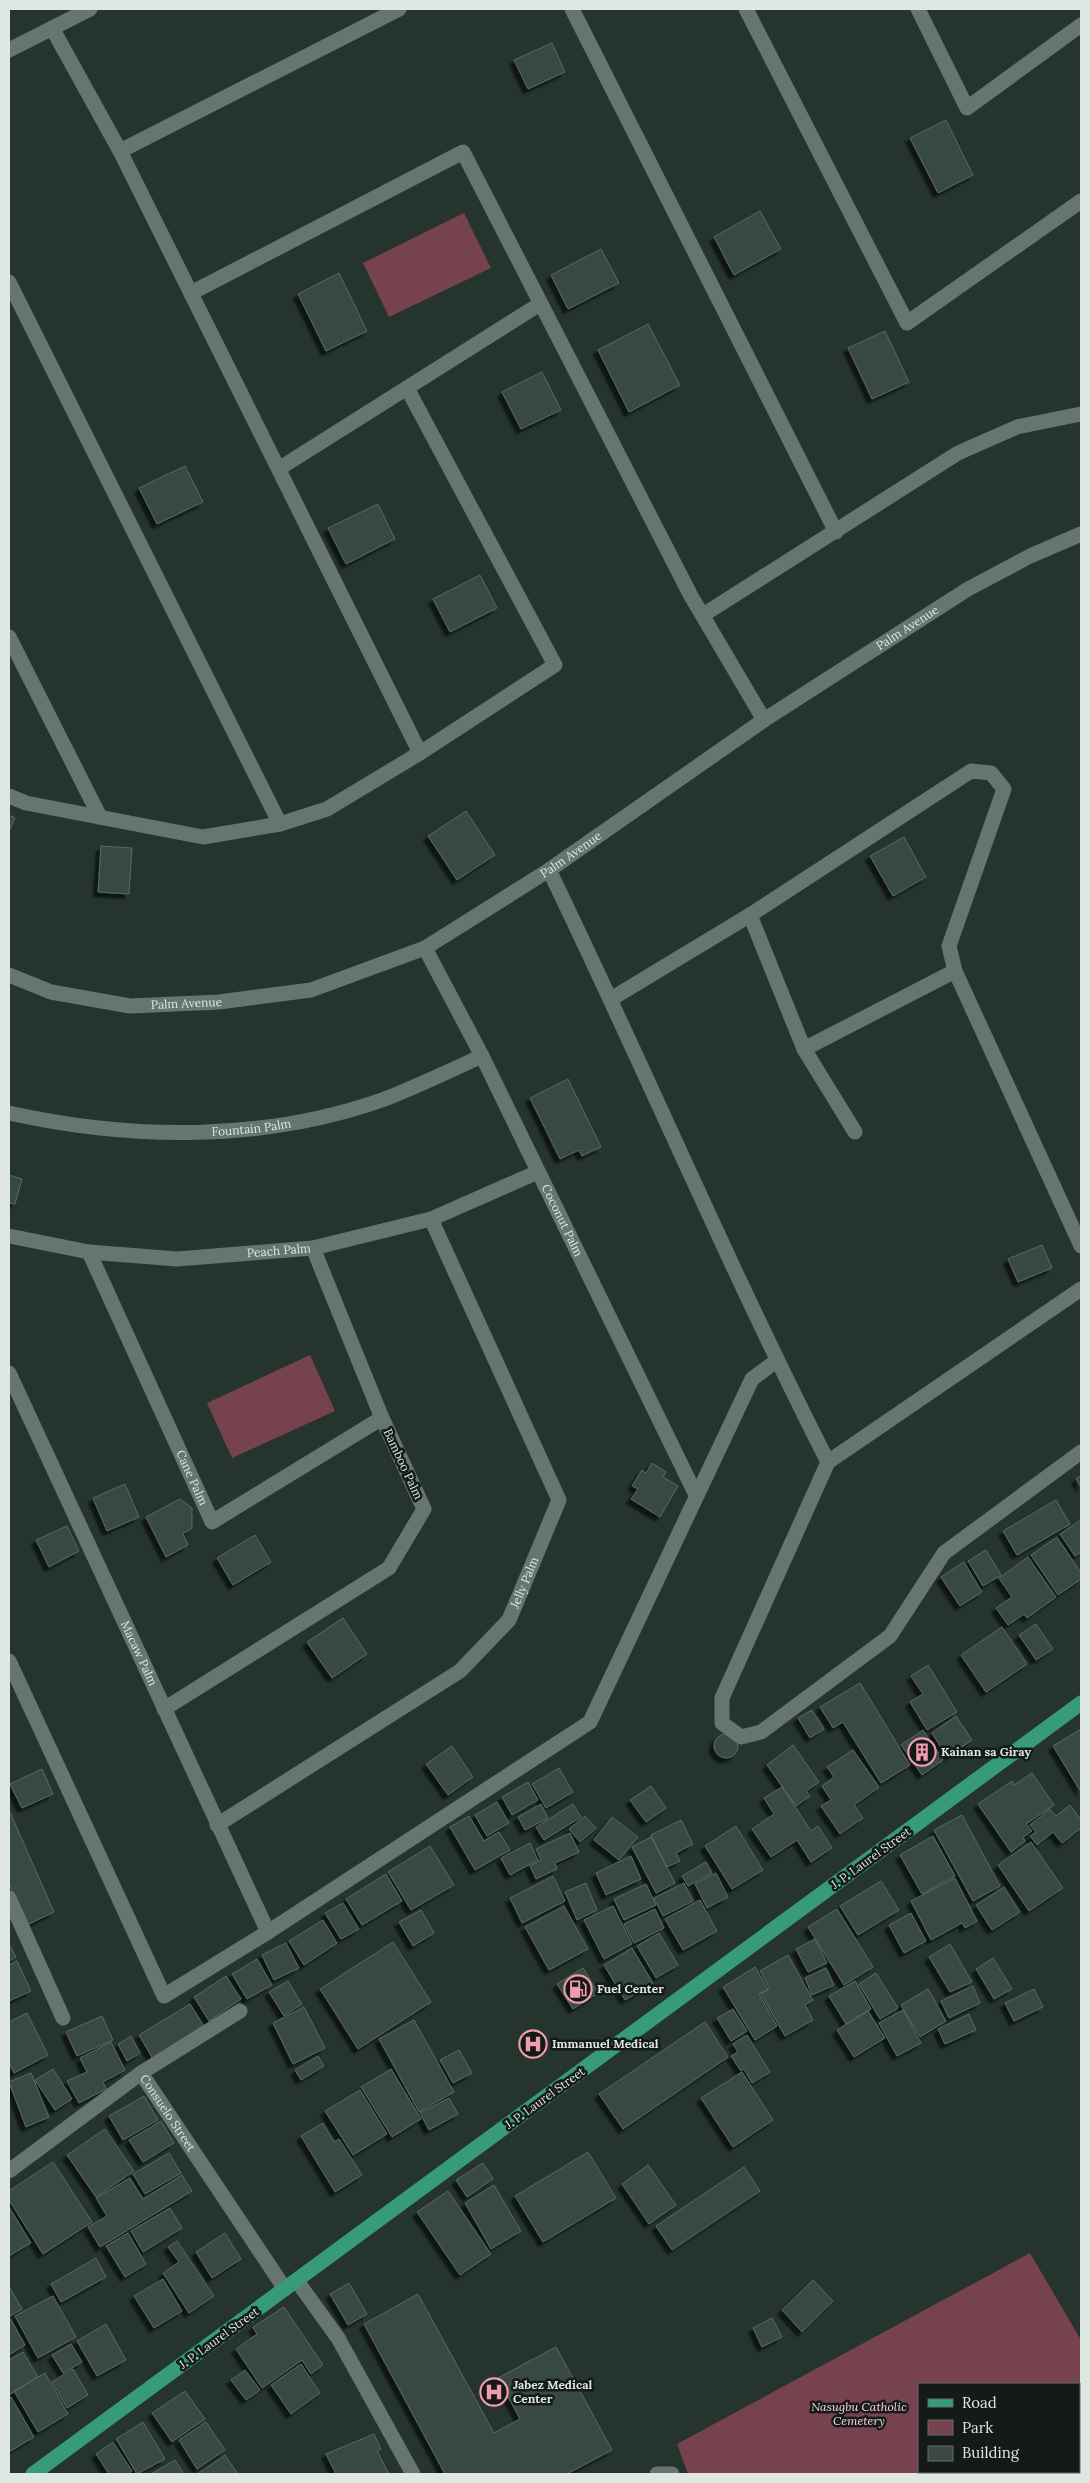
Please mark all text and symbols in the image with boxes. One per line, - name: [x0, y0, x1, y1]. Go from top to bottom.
- street label: Palm Avenue: [873, 602, 942, 653]
- street label: Palm Avenue: [537, 828, 604, 881]
- street label: Palm Avenue: [150, 994, 223, 1012]
- street label: Fountain Palm: [211, 1116, 292, 1139]
- street label: Coconut Palm: [539, 1182, 587, 1259]
- street label: Peach Palm: [246, 1240, 312, 1260]
- street label: Bamboo Palm: [381, 1426, 426, 1502]
- street label: Cane Palm: [173, 1448, 211, 1508]
- street label: Jelly Palm: [506, 1554, 542, 1611]
- street label: Macaw Palm: [118, 1618, 161, 1688]
- building icon: Kainan sa Giray: [907, 1737, 937, 1767]
- place label: Kainan sa Giray: [941, 1744, 1031, 1759]
- street label: J. P. Laurel Street: [827, 1823, 914, 1892]
- fuel station icon: Fuel Center: [563, 1974, 593, 2004]
- place label: Fuel Center: [597, 1981, 664, 1996]
- hospital icon: Immanuel Medical: [518, 2029, 548, 2059]
- place label: Immanuel Medical: [552, 2036, 659, 2051]
- street label: J. P. Laurel Street: [501, 2063, 588, 2132]
- street label: Consuelo Street: [137, 2071, 199, 2154]
- street label: J. P. Laurel Street: [175, 2303, 262, 2372]
- hospital icon: Jabez Medical Center: [479, 2377, 509, 2407]
- place label: Jabez Medical Center: [513, 2377, 592, 2406]
- legend: [918, 2383, 1080, 2473]
- text: Road: [962, 2393, 997, 2412]
- park label: Nasugbu Catholic Cemetery: [811, 2399, 907, 2428]
- text: Park: [962, 2418, 993, 2437]
- text: Building: [962, 2443, 1020, 2462]

